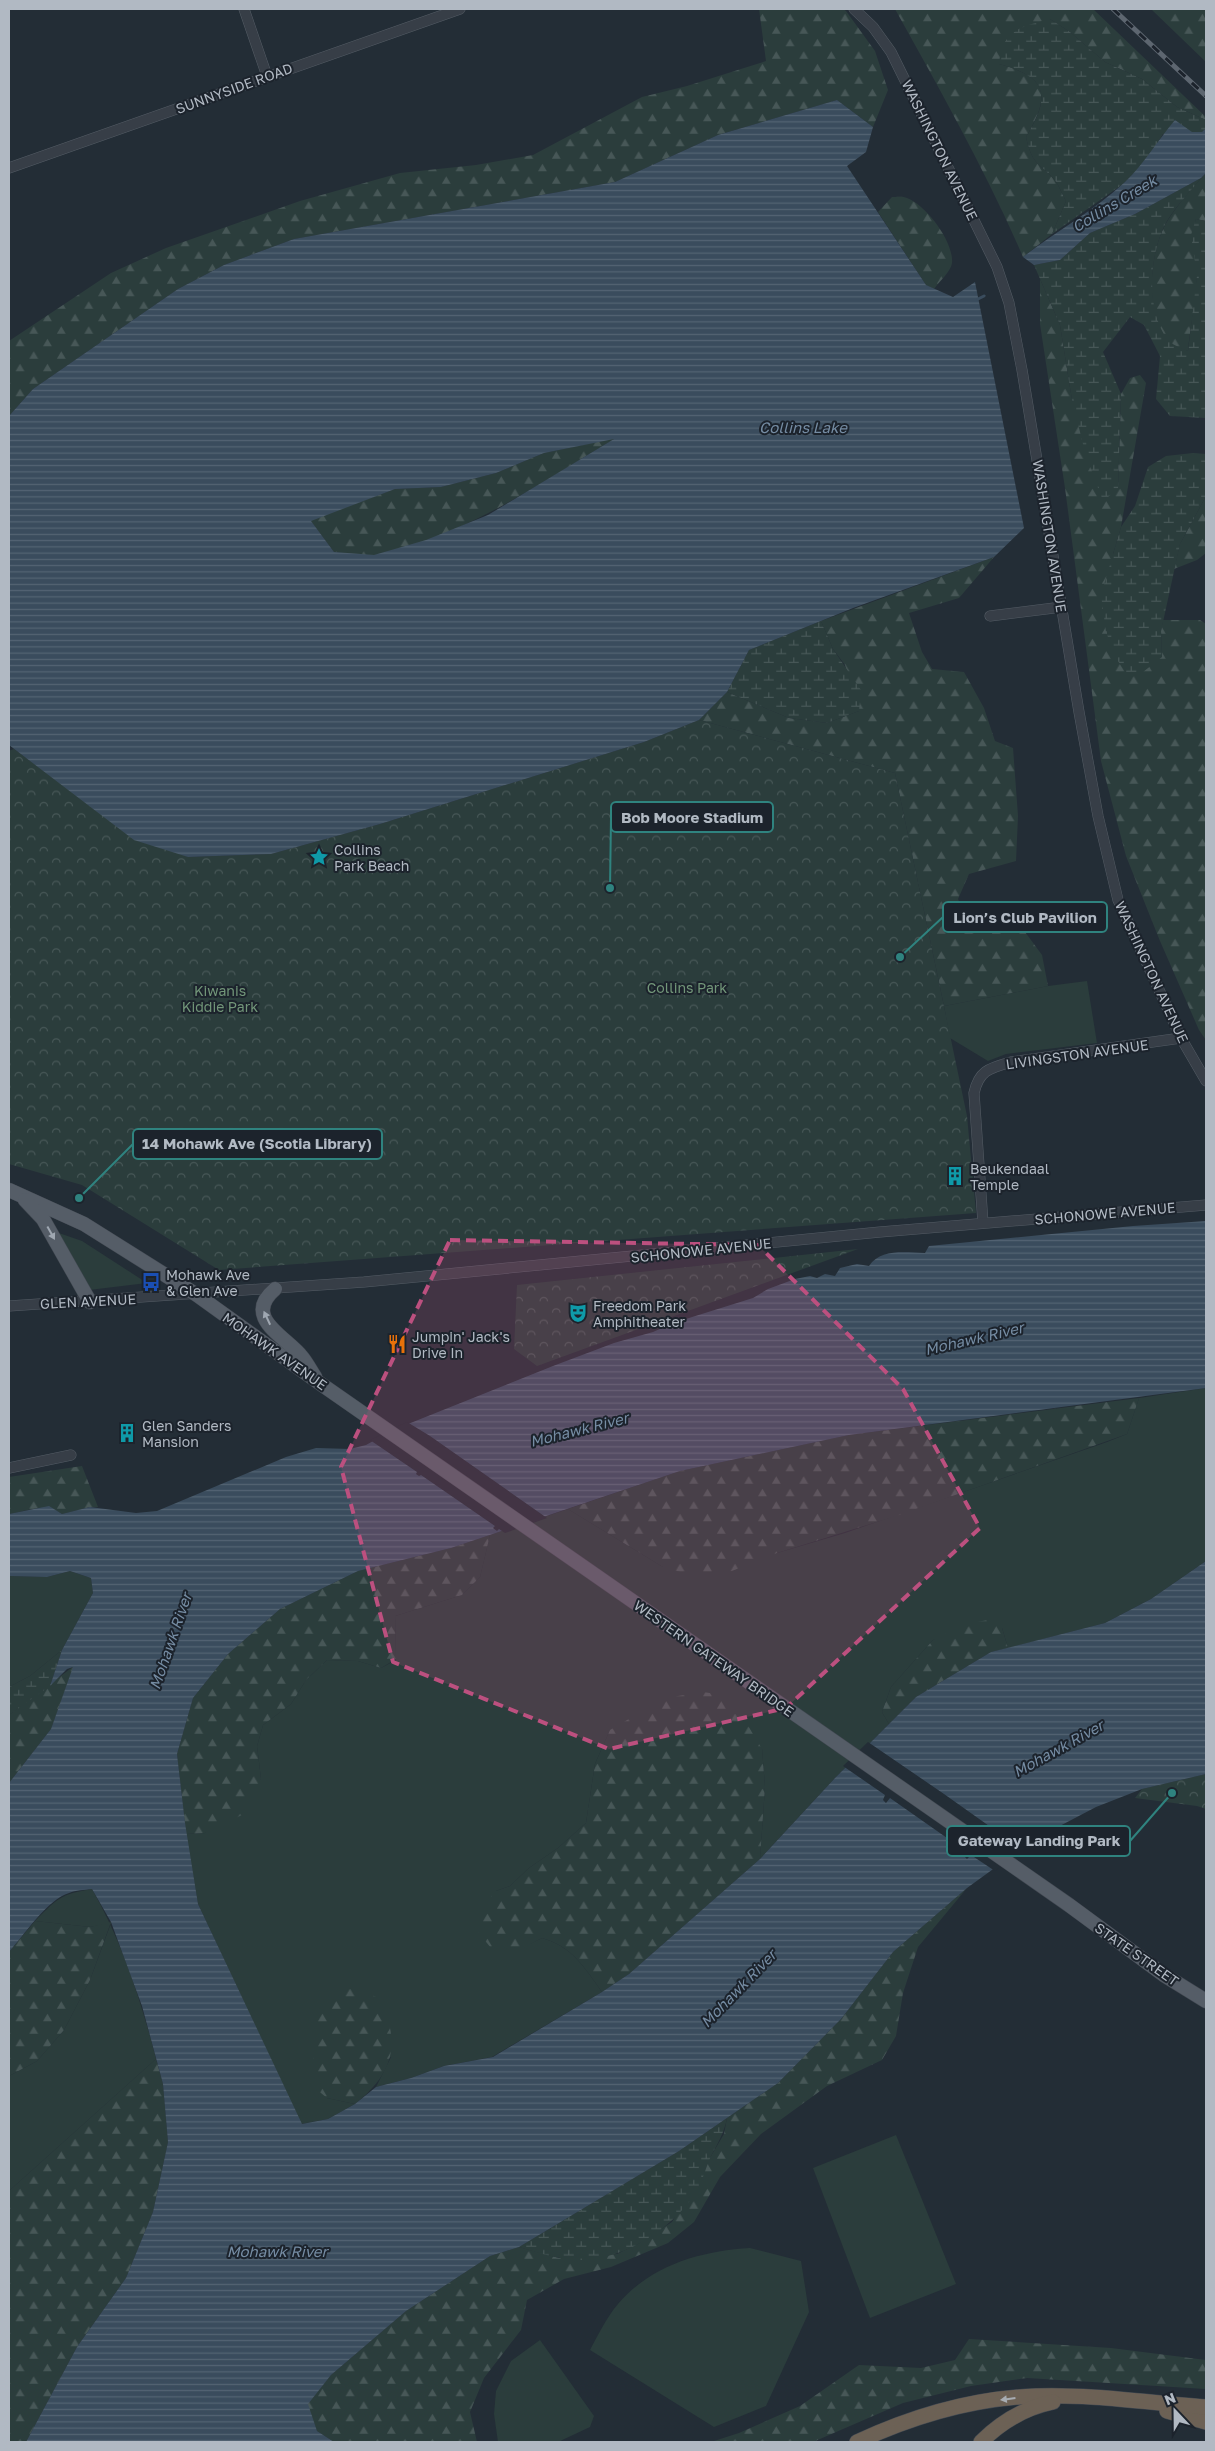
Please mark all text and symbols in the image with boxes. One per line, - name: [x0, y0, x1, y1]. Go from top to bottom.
- street label: SUNNYSIDE ROAD: [173, 59, 295, 117]
- street label: WASHINGTON AVENUE: [899, 77, 981, 223]
- water label: Collins Creek: [1068, 170, 1161, 235]
- water label: Collins Lake: [759, 418, 848, 436]
- street label: WASHINGTON AVENUE: [1030, 458, 1070, 614]
- callout: Bob Moore Stadium: [611, 802, 773, 832]
- text: Bob Moore Stadium: [621, 808, 763, 826]
- place label: Collins Park Beach: [334, 841, 409, 874]
- place icon: Collins Park Beach: [308, 846, 330, 868]
- street label: WASHINGTON AVENUE: [1112, 898, 1192, 1046]
- callout: Lion’s Club Pavilion: [943, 902, 1107, 932]
- text: Lion’s Club Pavilion: [953, 908, 1097, 926]
- park label: Collins Park: [647, 979, 727, 996]
- park label: Kiwanis Kiddie Park: [182, 982, 258, 1015]
- street label: LIVINGSTON AVENUE: [1005, 1036, 1149, 1072]
- callout: 14 Mohawk Ave (Scotia Library): [133, 1129, 382, 1159]
- text: 14 Mohawk Ave (Scotia Library): [142, 1134, 372, 1152]
- place label: Beukendaal Temple: [970, 1160, 1049, 1193]
- building icon: Beukendaal Temple: [944, 1165, 966, 1187]
- street label: SCHONOWE AVENUE: [1034, 1198, 1176, 1228]
- one-way arrow: [47, 1227, 56, 1240]
- street label: SCHONOWE AVENUE: [630, 1234, 772, 1266]
- place label: Mohawk Ave & Glen Ave: [166, 1266, 250, 1299]
- bus stop icon: Mohawk Ave & Glen Ave: [140, 1271, 162, 1293]
- street label: GLEN AVENUE: [40, 1290, 136, 1312]
- place label: Freedom Park Amphitheater: [593, 1297, 686, 1330]
- theatre icon: Freedom Park Amphitheater: [567, 1302, 589, 1324]
- street label: MOHAWK AVENUE: [219, 1309, 331, 1393]
- one-way arrow: [262, 1311, 270, 1325]
- water label: Mohawk River: [923, 1317, 1027, 1358]
- place label: Jumpin' Jack's Drive In: [412, 1328, 510, 1361]
- restaurant icon: Jumpin' Jack's Drive In: [386, 1333, 408, 1355]
- water label: Mohawk River: [528, 1408, 632, 1450]
- place label: Glen Sanders Mansion: [142, 1417, 232, 1450]
- building icon: Glen Sanders Mansion: [116, 1422, 138, 1444]
- water label: Mohawk River: [145, 1588, 196, 1692]
- street label: WESTERN GATEWAY BRIDGE: [631, 1596, 797, 1720]
- water label: Mohawk River: [1010, 1715, 1108, 1780]
- callout: Gateway Landing Park: [947, 1826, 1130, 1856]
- text: Gateway Landing Park: [958, 1831, 1121, 1849]
- street label: STATE STREET: [1092, 1919, 1182, 1989]
- water label: Mohawk River: [697, 1944, 781, 2030]
- water label: Mohawk River: [227, 2242, 329, 2260]
- north arrow: [1150, 2386, 1200, 2436]
- text: N: [1162, 2389, 1178, 2408]
- one-way arrow: [1000, 2395, 1016, 2403]

